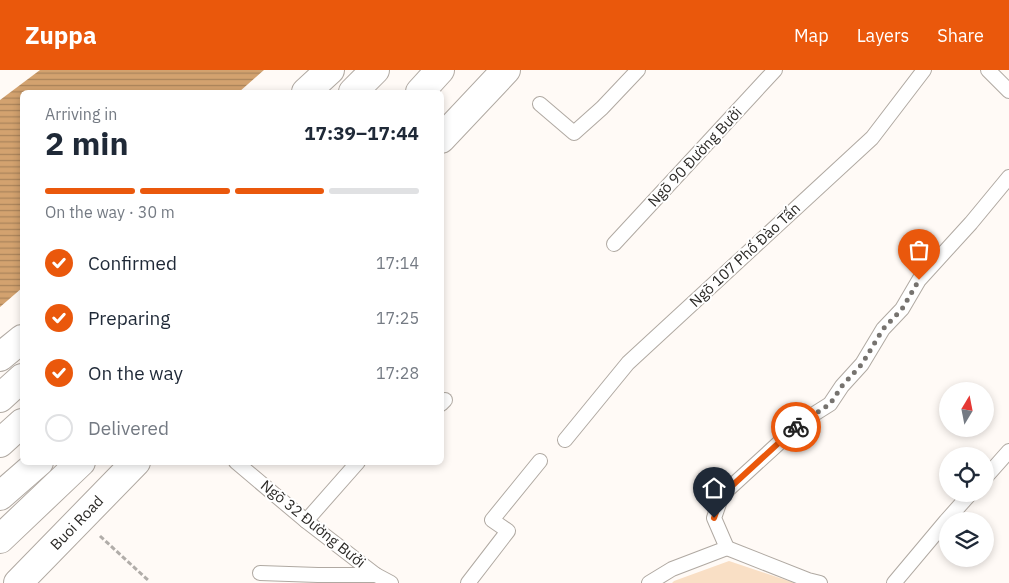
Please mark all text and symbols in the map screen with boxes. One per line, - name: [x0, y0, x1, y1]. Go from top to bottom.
- text: Zuppa: [25, 19, 97, 51]
- text: Map: [794, 24, 829, 47]
- text: Layers: [857, 24, 909, 47]
- text: Share: [937, 24, 984, 47]
- street label: Ngõ 90 Đường Bưởi: [644, 103, 746, 210]
- text: Arriving in: [45, 104, 117, 124]
- text: 17:39–17:44: [304, 121, 419, 145]
- text: 2 min: [45, 122, 129, 164]
- street label: Ngõ 107 Phố Đào Tấn: [685, 198, 804, 311]
- text: On the way · 30 m: [45, 202, 175, 222]
- pin: [898, 229, 940, 280]
- icon: bag: [905, 236, 933, 264]
- icon: check: [45, 249, 73, 277]
- text: Confirmed: [88, 251, 177, 275]
- text: 17:14: [376, 253, 419, 273]
- icon: check: [45, 304, 73, 332]
- text: Preparing: [88, 306, 170, 330]
- text: 17:25: [376, 308, 419, 328]
- icon: check: [45, 359, 73, 387]
- text: On the way: [88, 361, 183, 385]
- text: 17:28: [376, 363, 419, 383]
- north arrow: [939, 382, 994, 438]
- map controls: [939, 382, 994, 567]
- courier: [771, 402, 821, 452]
- icon: bike: [782, 413, 810, 441]
- text: Delivered: [88, 416, 169, 440]
- button: locate: [939, 447, 994, 502]
- pin: [693, 467, 735, 518]
- icon: home: [700, 474, 728, 502]
- street label: Ngõ 32 Đường Bưởi: [257, 476, 370, 572]
- street label: Buoi Road: [46, 491, 107, 554]
- button: layers: [939, 512, 994, 567]

